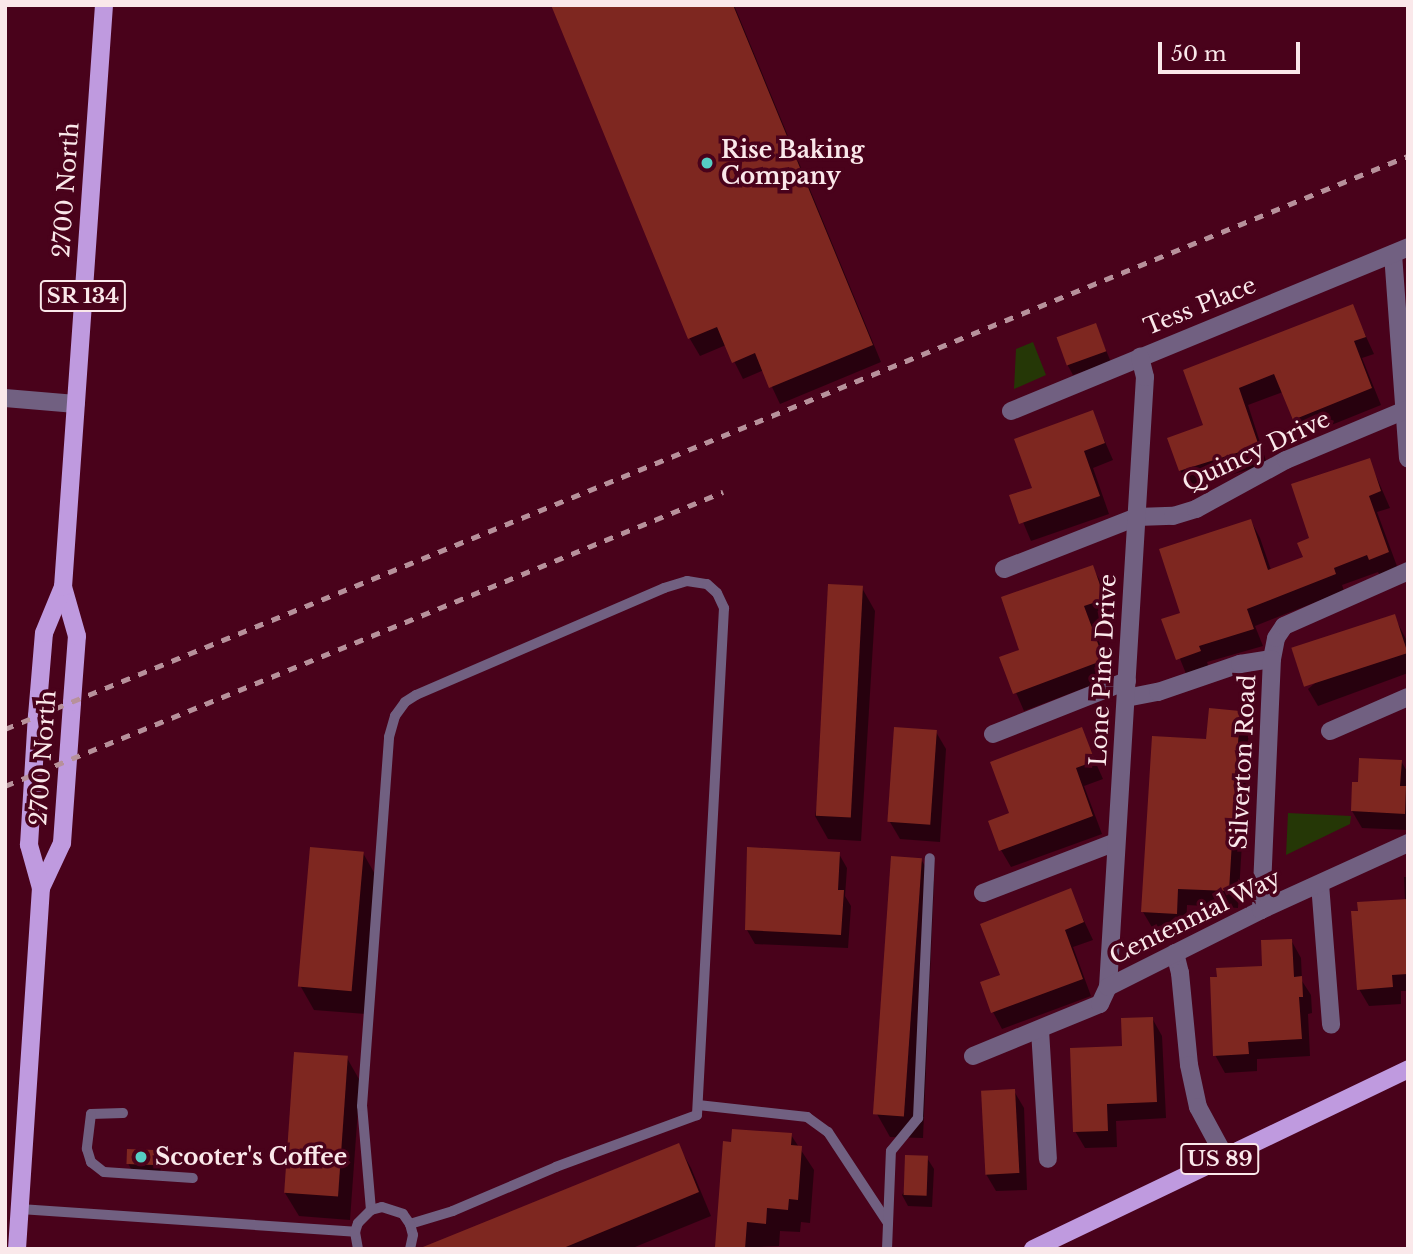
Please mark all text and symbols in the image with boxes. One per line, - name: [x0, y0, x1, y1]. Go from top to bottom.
- scale bar: [1161, 28, 1303, 72]
- text: 50 m: [1171, 41, 1226, 67]
- street label: 2700 North: [47, 121, 85, 259]
- place label: Rise Baking Company: [721, 136, 864, 190]
- marker: Rise Baking Company: [699, 155, 715, 171]
- street label: Tess Place: [1140, 271, 1260, 341]
- road number: SR 134: [39, 278, 127, 314]
- street label: Quincy Drive: [1178, 405, 1334, 497]
- street label: Lone Pine Drive: [1084, 573, 1122, 767]
- street label: Silverton Road: [1225, 674, 1261, 850]
- street label: 2700 North: [24, 689, 62, 827]
- street label: Centennial Way: [1105, 863, 1285, 971]
- road number: US 89: [1180, 1142, 1260, 1176]
- place label: Scooter's Coffee: [155, 1143, 347, 1171]
- marker: Scooter's Coffee: [133, 1149, 149, 1165]

